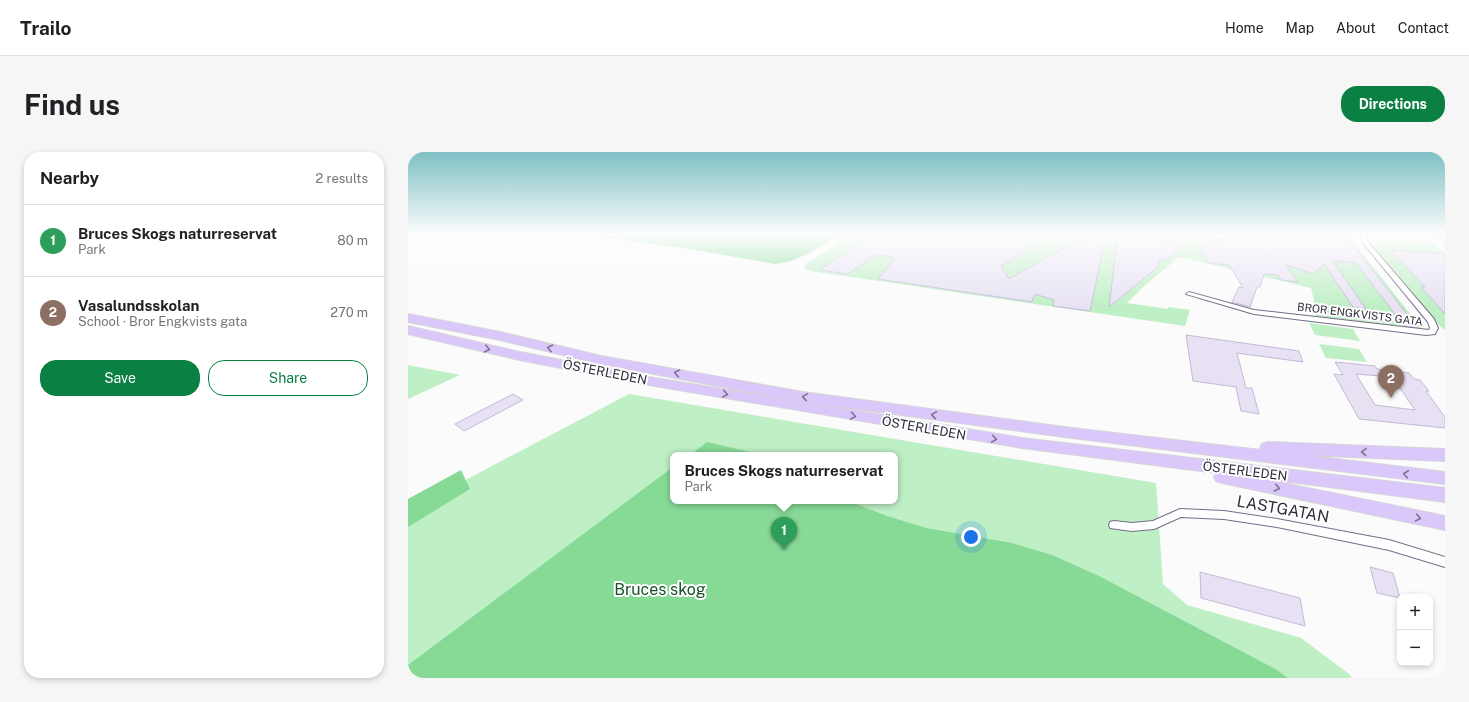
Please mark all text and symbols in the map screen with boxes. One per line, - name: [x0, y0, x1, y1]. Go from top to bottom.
- text: Trailo: [20, 17, 72, 39]
- text: Home: [1225, 20, 1264, 36]
- text: Map: [1286, 20, 1314, 36]
- text: About: [1336, 20, 1376, 36]
- text: Contact: [1398, 20, 1449, 36]
- button: Directions: [1341, 86, 1445, 122]
- text: Find us: [24, 88, 120, 121]
- text: Nearby: [40, 168, 99, 188]
- text: 2 results: [316, 171, 368, 186]
- text: Bruces Skogs naturreservat: [78, 225, 277, 242]
- text: 1: [50, 233, 56, 248]
- text: 80 m: [337, 233, 368, 248]
- text: Park: [78, 242, 106, 257]
- text: Vasalundsskolan: [78, 297, 199, 314]
- street label: BROR ENGKVISTS GATA: [1297, 300, 1424, 328]
- text: 2: [49, 305, 57, 320]
- text: 270 m: [330, 305, 368, 320]
- text: School · Bror Engkvists gata: [78, 314, 247, 329]
- one-way arrow: [484, 344, 490, 352]
- one-way arrow: [546, 344, 553, 352]
- street label: ÖSTERLEDEN: [562, 357, 648, 387]
- button: Save: [40, 360, 200, 396]
- button: Share: [208, 360, 368, 396]
- pin: 2: [1378, 365, 1404, 398]
- one-way arrow: [674, 370, 680, 378]
- one-way arrow: [721, 389, 728, 398]
- one-way arrow: [802, 393, 808, 402]
- one-way arrow: [850, 411, 856, 419]
- one-way arrow: [931, 411, 937, 420]
- street label: ÖSTERLEDEN: [881, 413, 967, 443]
- one-way arrow: [991, 434, 997, 443]
- one-way arrow: [1361, 448, 1367, 456]
- popup: [670, 452, 898, 504]
- street label: ÖSTERLEDEN: [1202, 458, 1288, 484]
- text: Bruces Skogs naturreservat: [684, 462, 884, 479]
- one-way arrow: [1403, 469, 1409, 478]
- text: Park: [684, 479, 712, 494]
- one-way arrow: [1274, 484, 1280, 492]
- street label: LASTGATAN: [1235, 492, 1331, 526]
- one-way arrow: [1415, 513, 1421, 521]
- pin: 1: [771, 517, 797, 550]
- your location: [961, 527, 981, 547]
- park label: Bruces skog: [614, 580, 706, 599]
- map controls: [1397, 594, 1433, 666]
- button: +: [1397, 594, 1433, 630]
- button: −: [1397, 630, 1433, 666]

